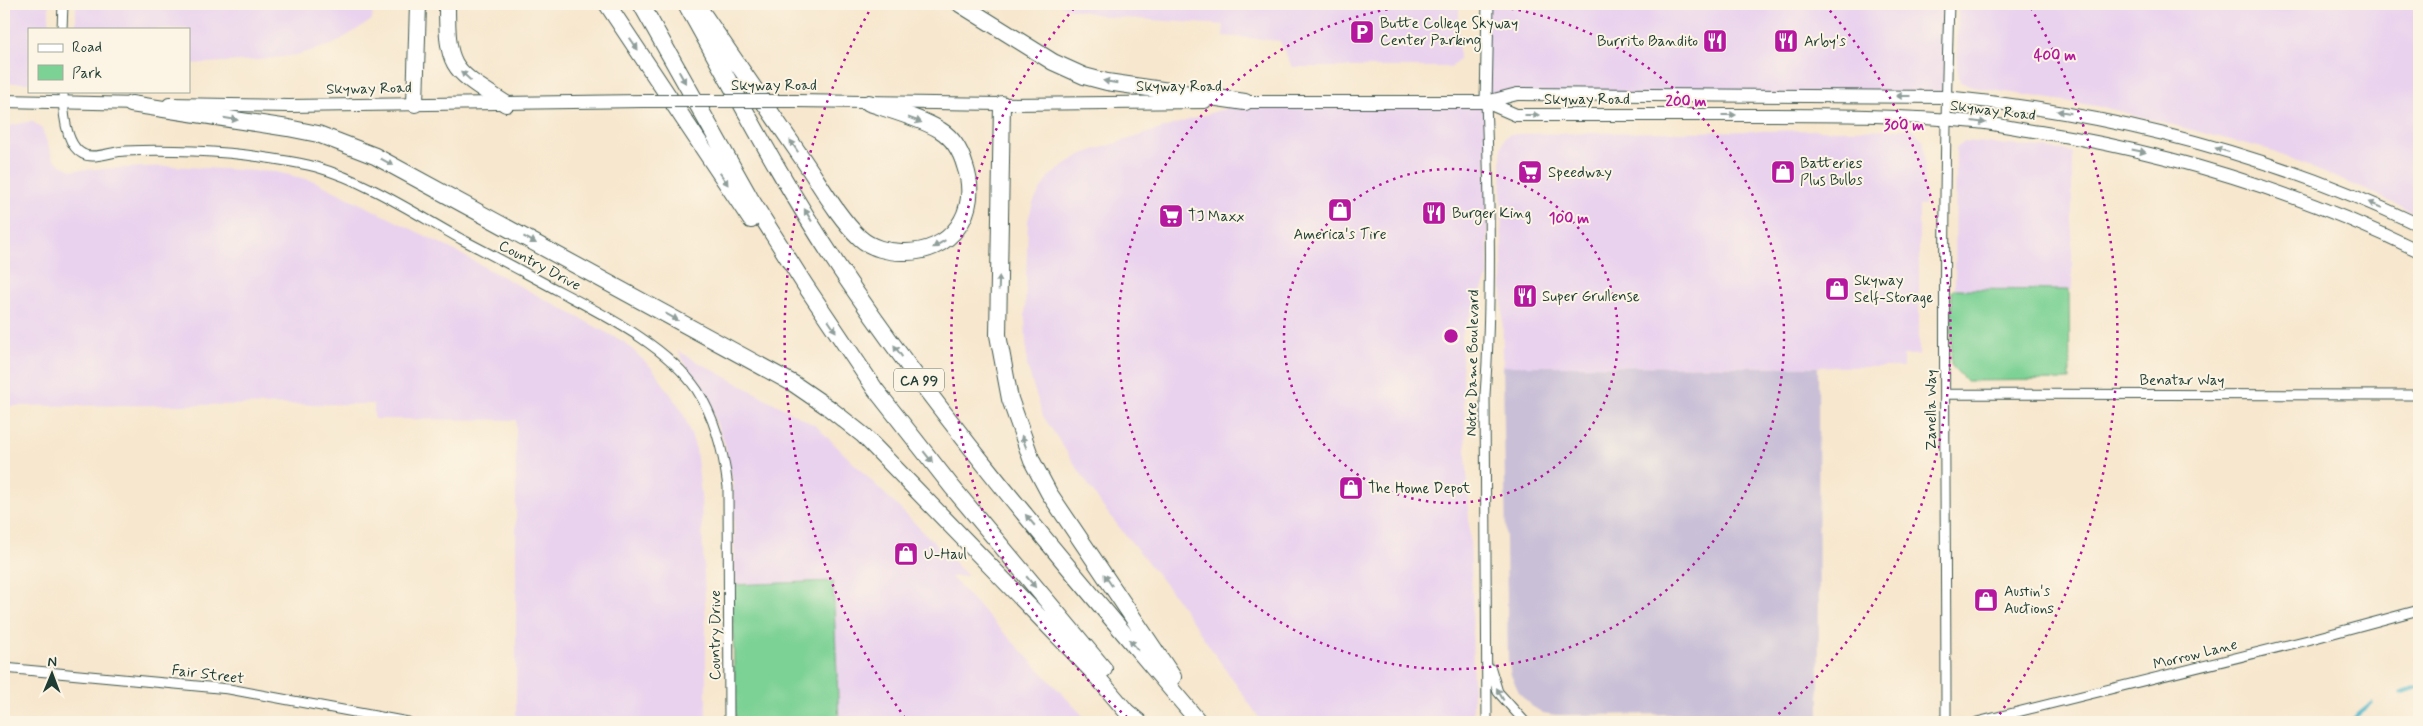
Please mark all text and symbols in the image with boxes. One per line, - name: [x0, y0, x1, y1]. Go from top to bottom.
- place label: Butte College Skyway Center Parking: [1380, 14, 1518, 52]
- parking icon: Butte College Skyway Center Parking: [1349, 19, 1375, 45]
- legend: [28, 28, 190, 92]
- restaurant icon: Burrito Bandito: [1702, 28, 1728, 54]
- restaurant icon: Arby's: [1773, 28, 1799, 54]
- place label: Burrito Bandito: [1597, 32, 1698, 52]
- place label: Arby's: [1804, 32, 1846, 52]
- text: Road: [72, 38, 102, 58]
- one-way arrow: [629, 38, 639, 51]
- text: 400 m: [2034, 46, 2076, 66]
- text: Park: [72, 64, 102, 84]
- one-way arrow: [678, 70, 687, 83]
- one-way arrow: [460, 71, 472, 82]
- street label: Skyway Road: [731, 76, 817, 96]
- one-way arrow: [1102, 77, 1118, 85]
- street label: Skyway Road: [1136, 77, 1222, 97]
- street label: Skyway Road: [326, 78, 412, 100]
- street label: Skyway Road: [1544, 90, 1630, 110]
- text: 200 m: [1666, 92, 1707, 112]
- one-way arrow: [1895, 92, 1911, 100]
- street label: Skyway Road: [1949, 96, 2037, 126]
- one-way arrow: [2056, 108, 2072, 116]
- one-way arrow: [1524, 111, 1540, 119]
- one-way arrow: [1722, 111, 1738, 119]
- one-way arrow: [223, 115, 239, 123]
- one-way arrow: [908, 116, 923, 124]
- text: 300 m: [1884, 116, 1924, 136]
- one-way arrow: [1972, 118, 1988, 126]
- one-way arrow: [789, 139, 799, 153]
- one-way arrow: [2215, 146, 2230, 154]
- one-way arrow: [2132, 147, 2148, 155]
- place label: Batteries Plus Bulbs: [1800, 154, 1863, 191]
- one-way arrow: [379, 158, 394, 166]
- supermarket icon: Speedway: [1517, 159, 1543, 185]
- shop icon: Batteries Plus Bulbs: [1770, 159, 1796, 185]
- place label: Speedway: [1548, 163, 1612, 183]
- one-way arrow: [719, 173, 729, 186]
- shop icon: America's Tire: [1327, 197, 1353, 223]
- restaurant icon: Burger King: [1421, 200, 1447, 226]
- one-way arrow: [2368, 201, 2382, 209]
- supermarket icon: TJ Maxx: [1158, 203, 1184, 229]
- place label: Burger King: [1452, 204, 1531, 225]
- place label: TJ Maxx: [1188, 207, 1245, 227]
- one-way arrow: [803, 209, 812, 222]
- text: 100 m: [1549, 209, 1589, 229]
- place label: America's Tire: [1293, 225, 1387, 245]
- one-way arrow: [523, 235, 536, 244]
- street label: Country Drive: [495, 236, 584, 296]
- one-way arrow: [932, 240, 947, 248]
- place label: Skyway Self-Storage: [1854, 271, 1933, 308]
- one-way arrow: [995, 274, 1003, 290]
- shop icon: Skyway Self-Storage: [1824, 276, 1850, 302]
- restaurant icon: Super Grullense: [1512, 283, 1538, 309]
- place label: Super Grullense: [1542, 287, 1640, 307]
- street label: Notre Dame Boulevard: [1462, 289, 1484, 437]
- one-way arrow: [666, 313, 679, 322]
- one-way arrow: [827, 319, 837, 332]
- centre of rings: [1442, 327, 1460, 345]
- one-way arrow: [893, 344, 903, 358]
- road number: CA 99: [894, 368, 944, 392]
- street label: Zanella Way: [1922, 369, 1942, 451]
- street label: Benatar Way: [2140, 371, 2225, 391]
- one-way arrow: [1020, 434, 1027, 449]
- one-way arrow: [923, 450, 934, 463]
- shop icon: The Home Depot: [1338, 475, 1364, 501]
- place label: The Home Depot: [1368, 479, 1471, 499]
- one-way arrow: [1024, 514, 1035, 527]
- shop icon: U-Haul: [893, 541, 919, 567]
- place label: U-Haul: [924, 545, 967, 565]
- one-way arrow: [1103, 574, 1113, 587]
- one-way arrow: [1026, 575, 1037, 588]
- place label: Austin's Auctions: [2004, 582, 2054, 619]
- shop icon: Austin's Auctions: [1973, 587, 1999, 613]
- street label: Country Drive: [706, 590, 726, 680]
- street label: Morrow Lane: [2151, 635, 2240, 675]
- one-way arrow: [1128, 639, 1140, 651]
- north arrow: [28, 648, 78, 698]
- text: N: [47, 653, 57, 671]
- street label: Fair Street: [170, 661, 245, 689]
- one-way arrow: [1496, 687, 1505, 700]

